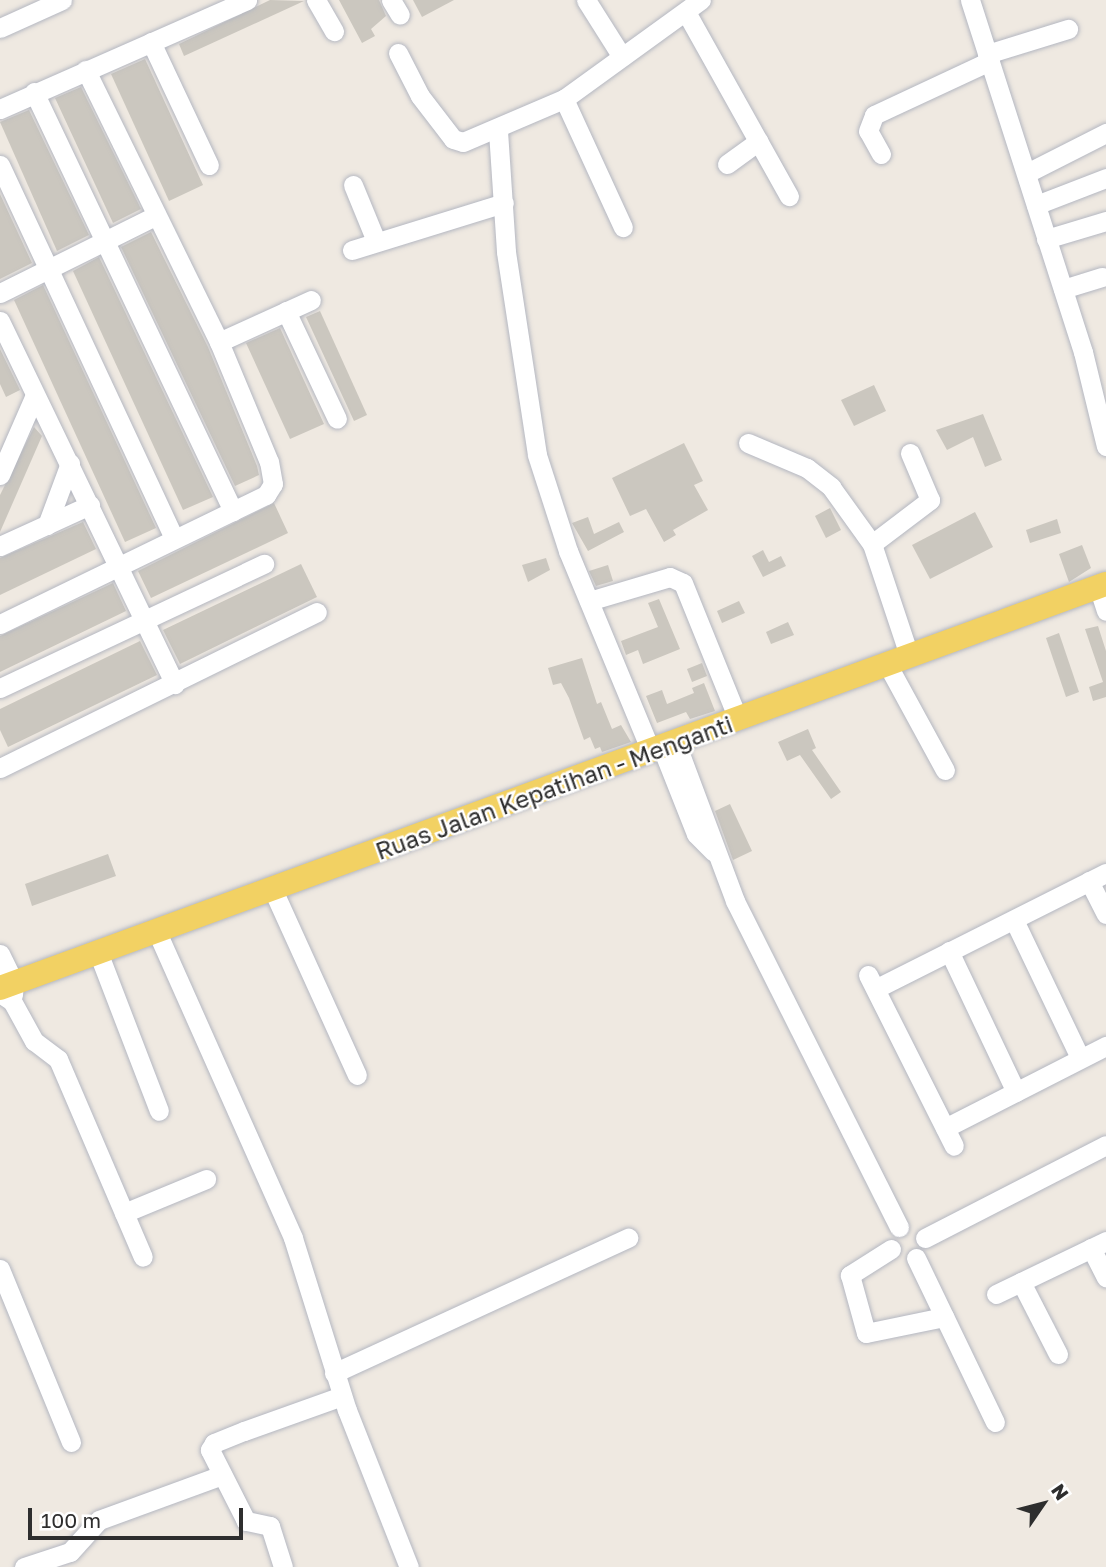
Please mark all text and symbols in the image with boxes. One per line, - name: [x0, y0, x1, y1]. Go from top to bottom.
- street label: Ruas Jalan Kepatihan - Menganti: [371, 709, 737, 865]
- north arrow: [1008, 1469, 1078, 1539]
- text: N: [1047, 1479, 1074, 1504]
- scale bar: [32, 1494, 247, 1538]
- text: 100 m: [41, 1507, 101, 1533]

